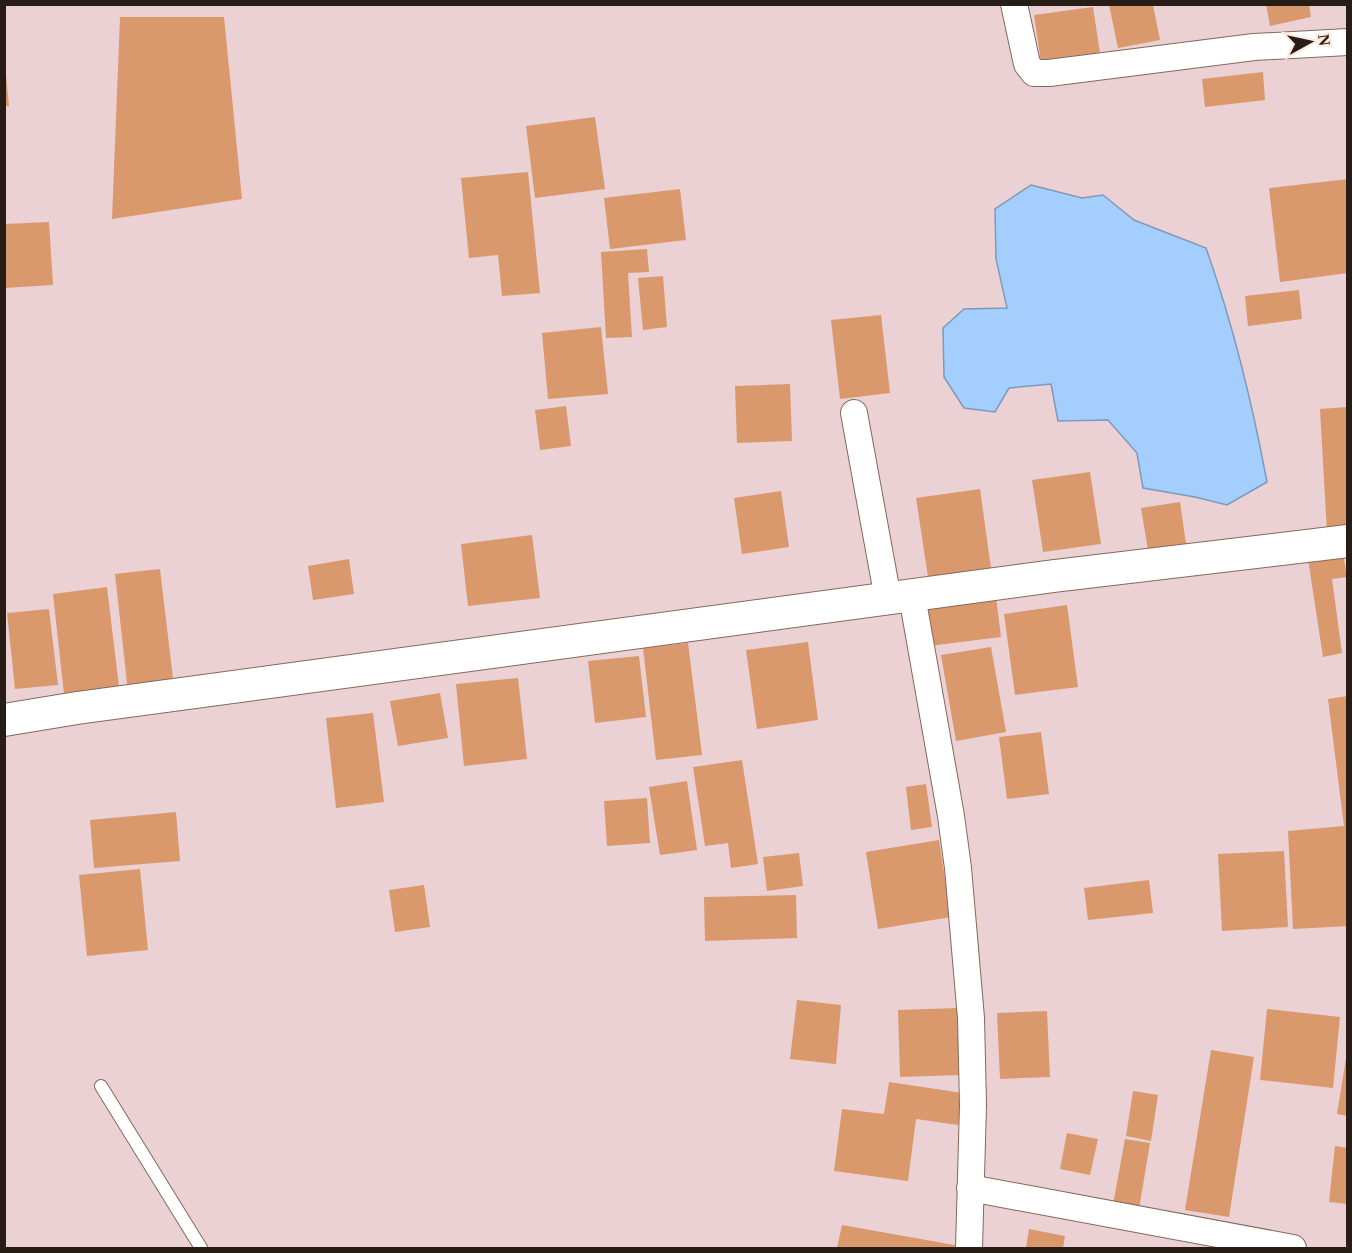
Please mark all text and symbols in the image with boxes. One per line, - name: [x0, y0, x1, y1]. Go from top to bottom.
- north arrow: [1280, 12, 1340, 72]
- text: N: [1315, 33, 1334, 47]

